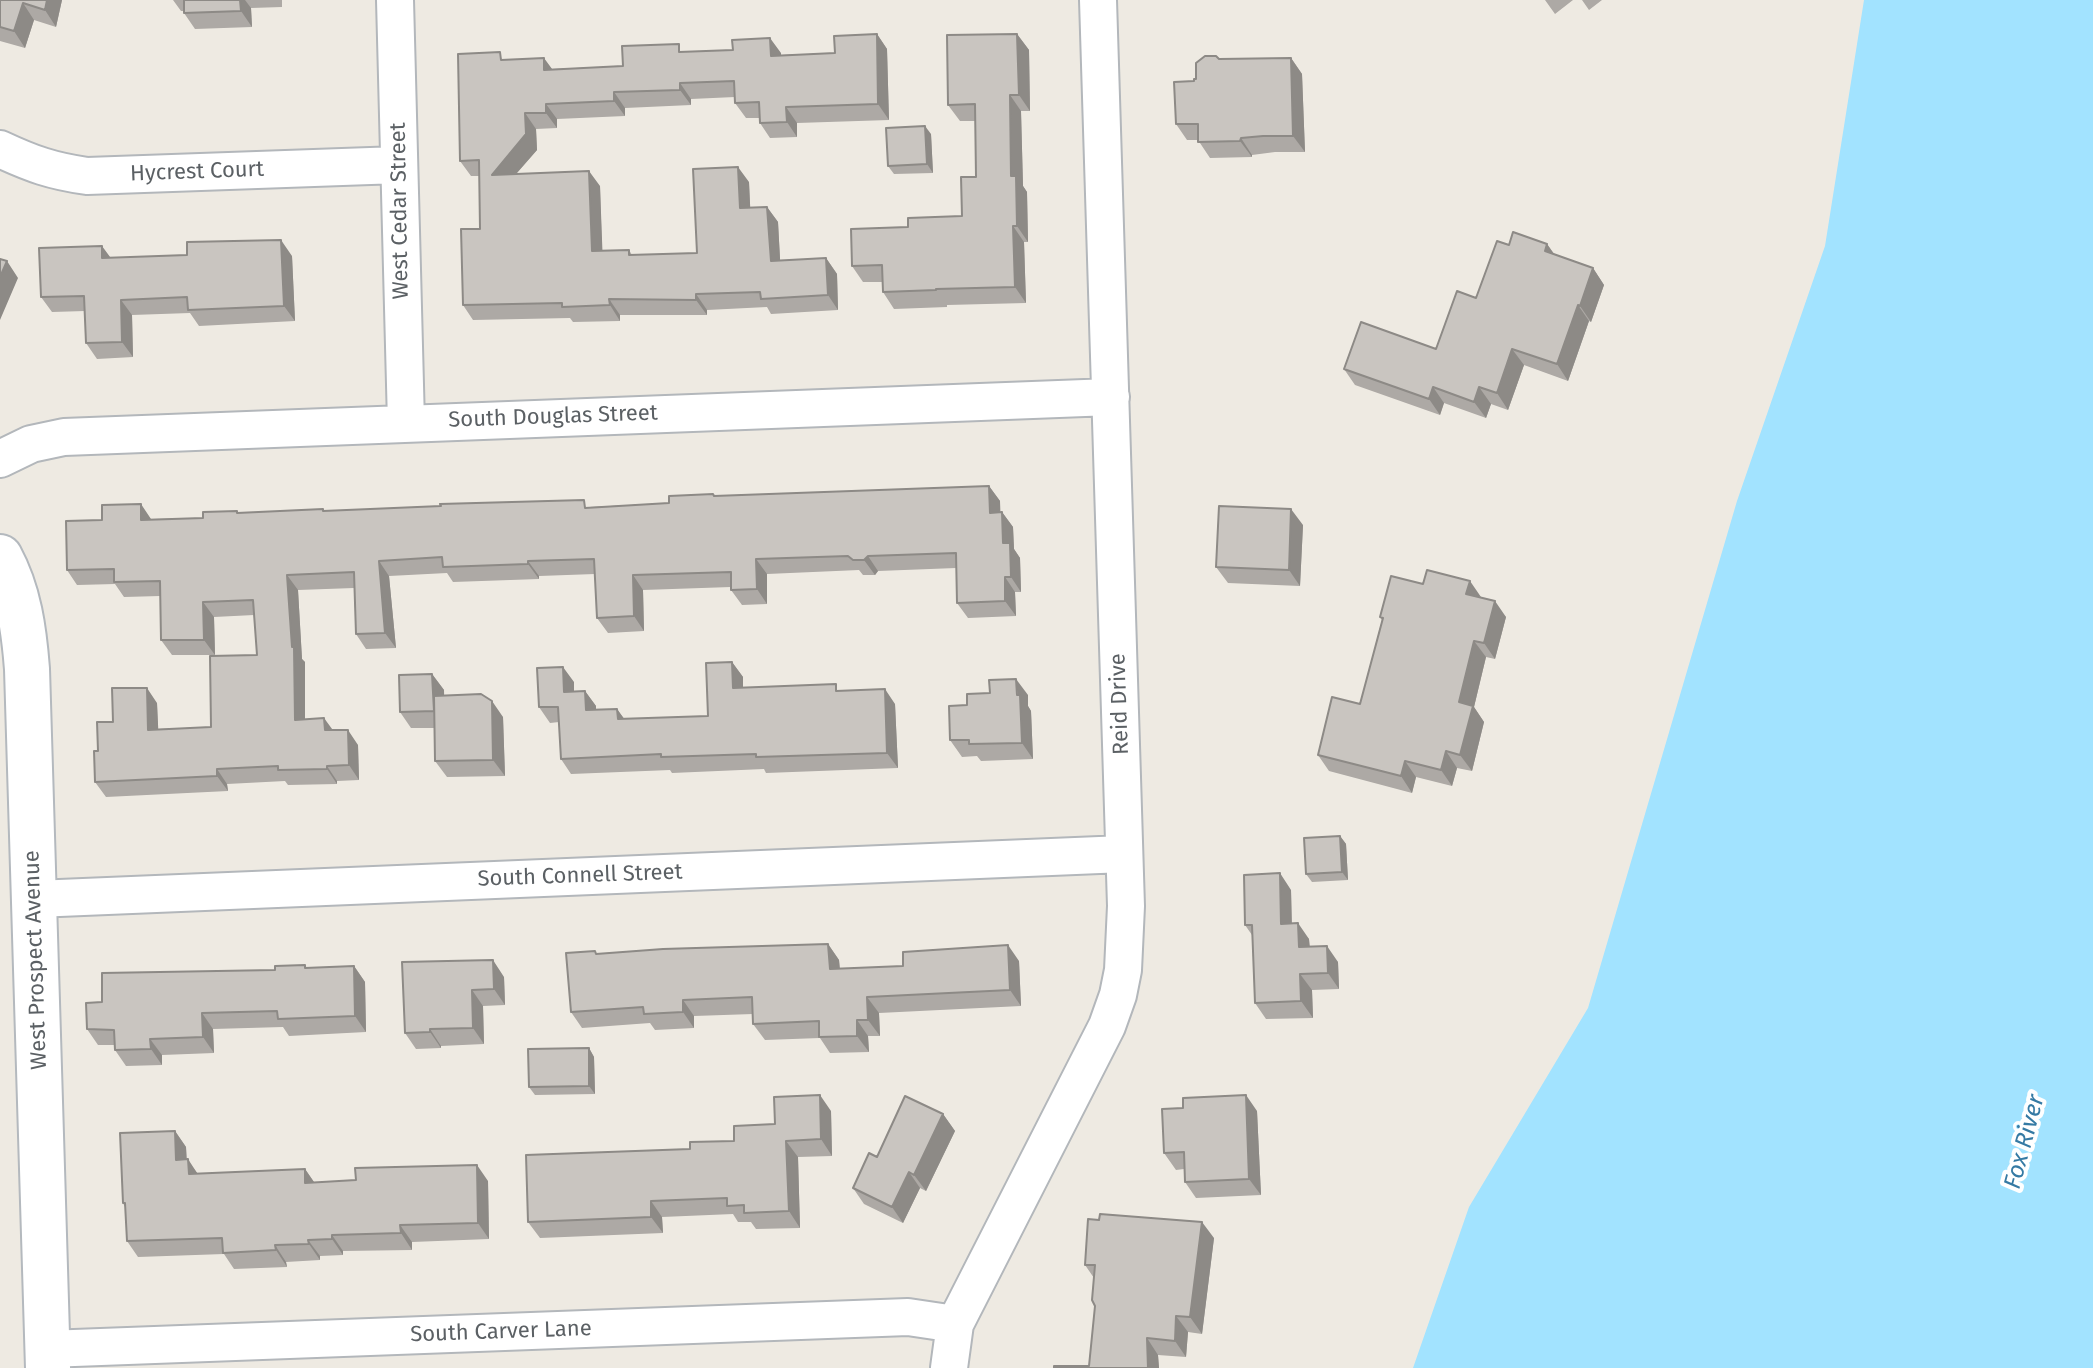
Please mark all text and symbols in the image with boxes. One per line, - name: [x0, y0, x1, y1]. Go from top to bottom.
- street label: West Cedar Street: [385, 122, 415, 300]
- street label: Hycrest Court: [130, 156, 264, 188]
- street label: South Douglas Street: [448, 400, 658, 434]
- street label: Reid Drive: [1105, 653, 1135, 755]
- street label: West Prospect Avenue: [19, 850, 53, 1070]
- street label: South Connell Street: [477, 859, 683, 893]
- water label: Fox River: [1999, 1092, 2051, 1192]
- street label: South Carver Lane: [410, 1316, 592, 1348]

